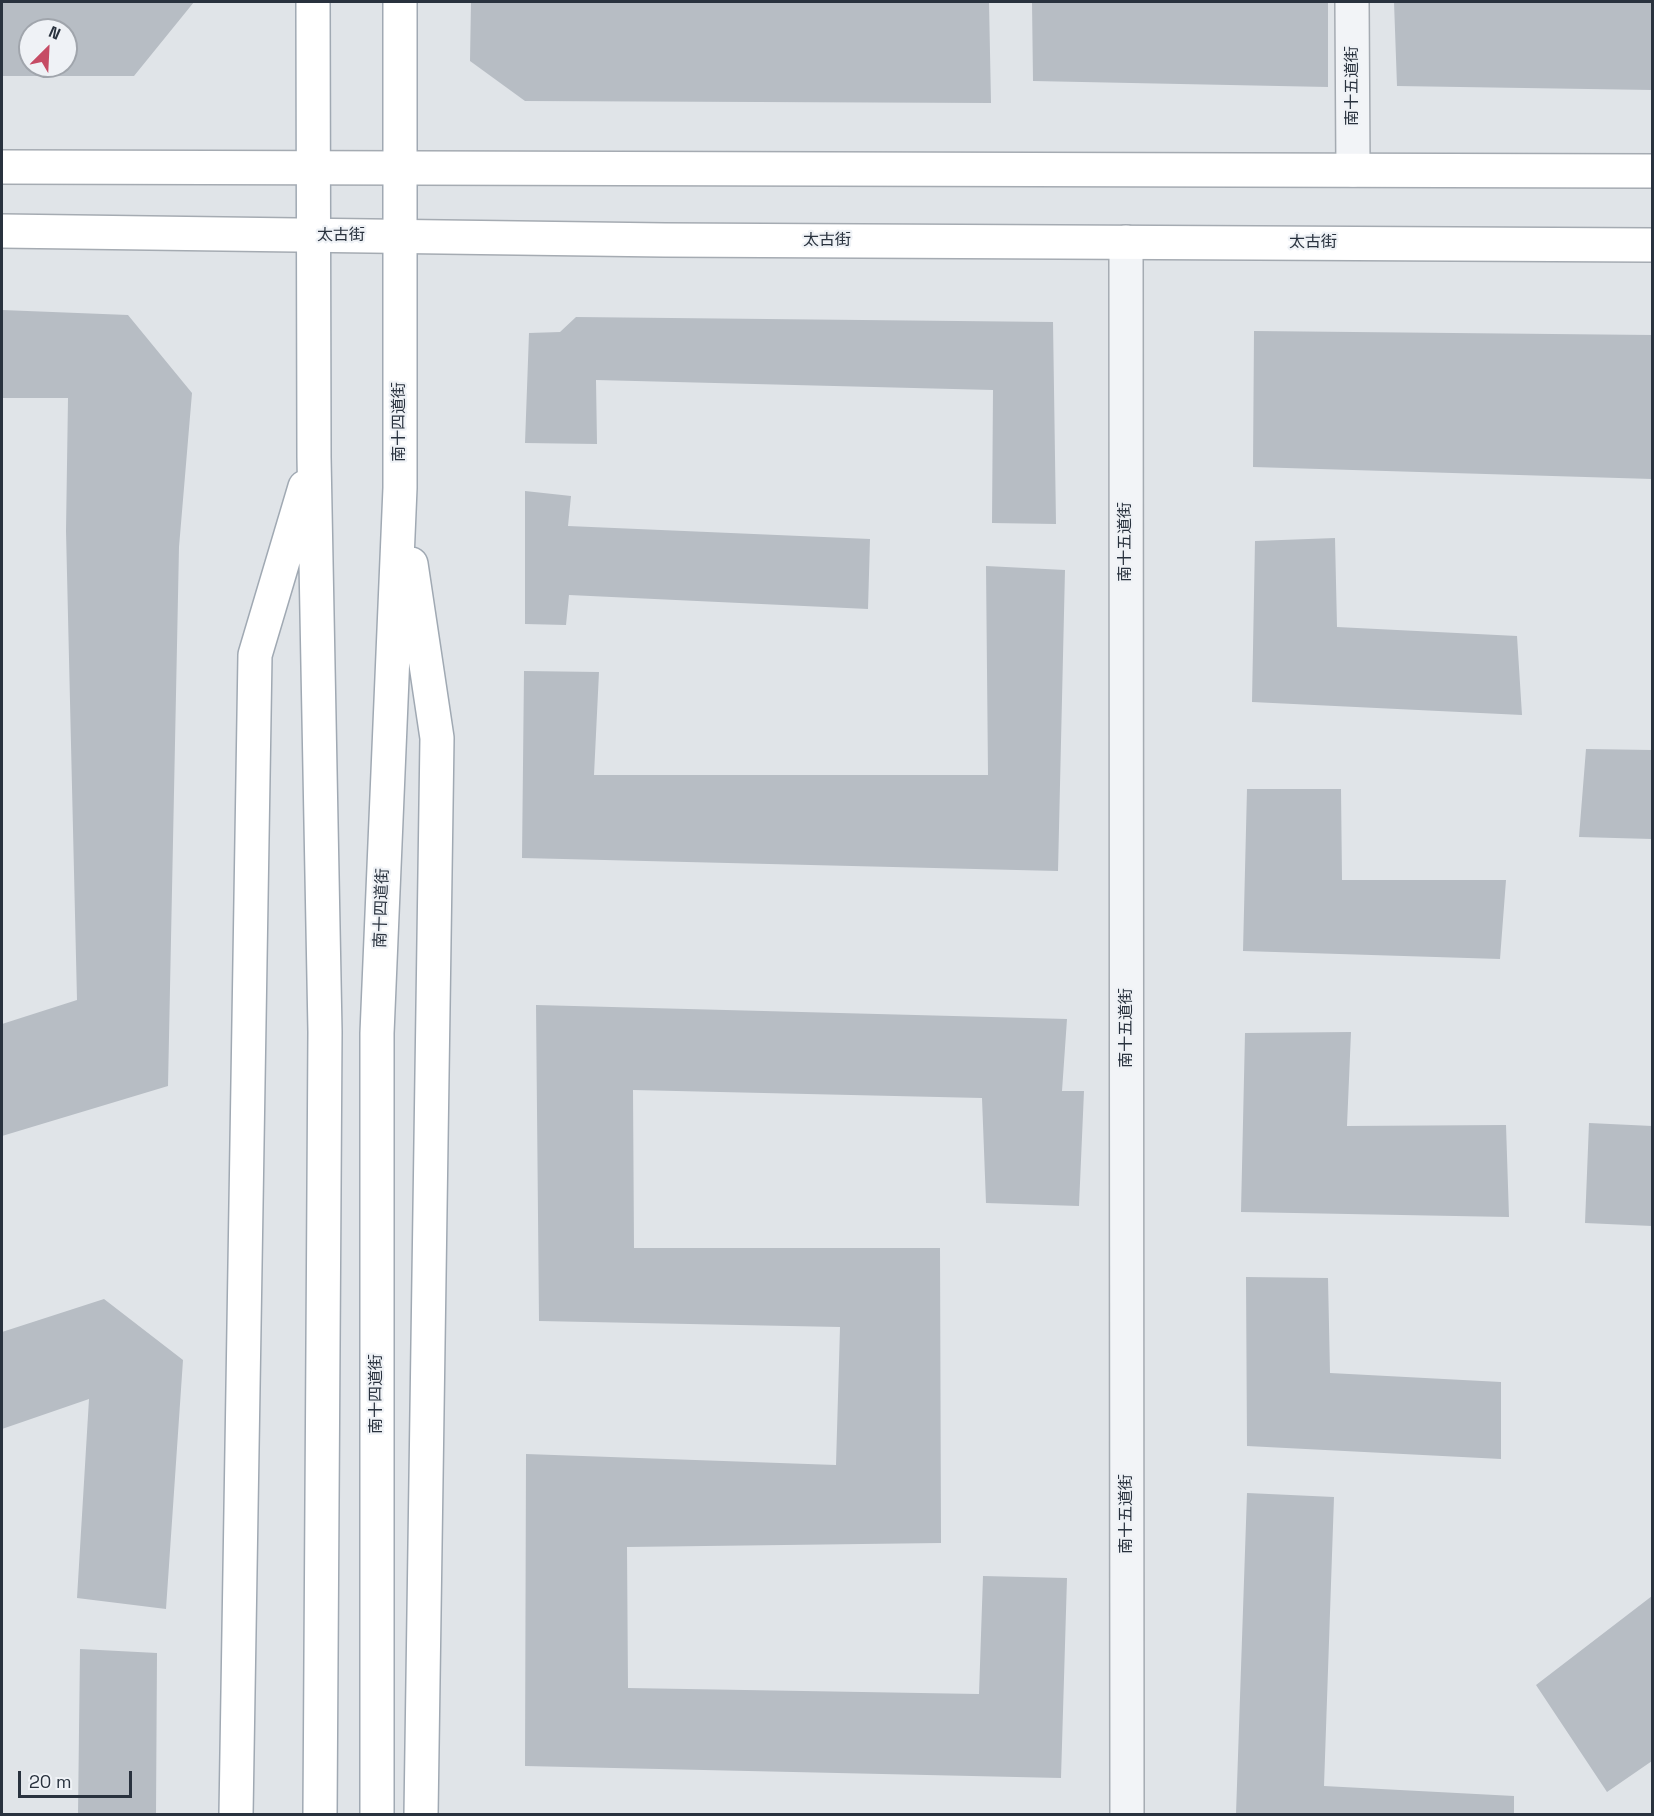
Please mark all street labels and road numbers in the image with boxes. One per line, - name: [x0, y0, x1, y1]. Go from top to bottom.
- street label: 南十五道街: [1343, 46, 1363, 126]
- street label: 太古街: [317, 226, 365, 246]
- street label: 太古街: [803, 231, 851, 251]
- street label: 太古街: [1289, 233, 1337, 253]
- street label: 南十四道街: [390, 382, 410, 462]
- street label: 南十五道街: [1116, 502, 1136, 582]
- street label: 南十四道街: [371, 868, 393, 948]
- street label: 南十五道街: [1117, 988, 1137, 1068]
- street label: 南十四道街: [367, 1354, 387, 1434]
- street label: 南十五道街: [1117, 1474, 1137, 1554]

